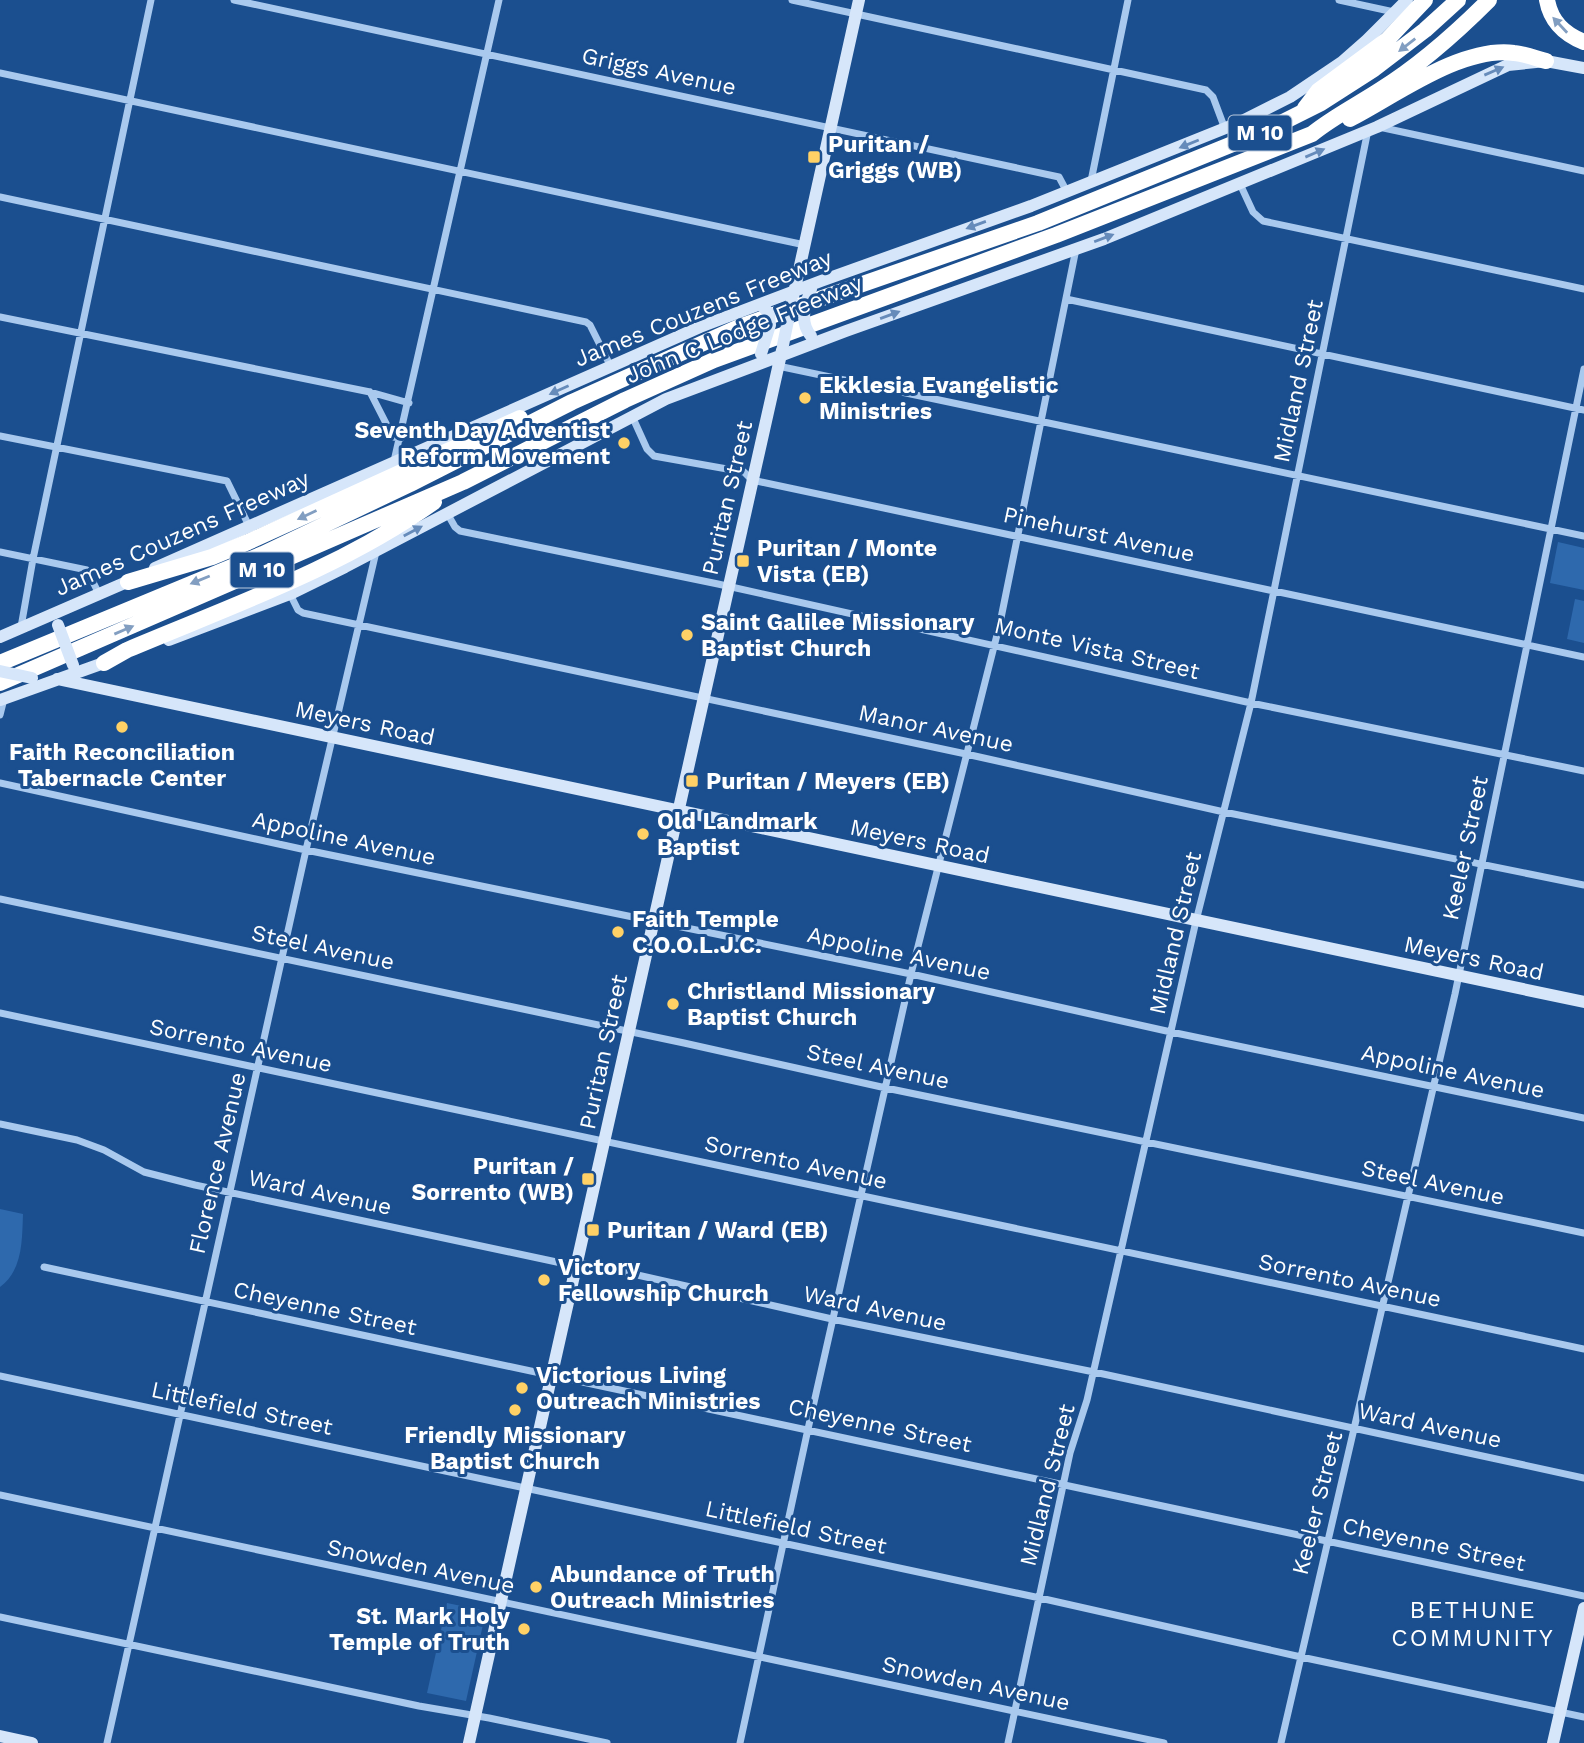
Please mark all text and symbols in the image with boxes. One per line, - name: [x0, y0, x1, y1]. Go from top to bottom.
- one-way arrow: [1552, 17, 1569, 34]
- one-way arrow: [1398, 37, 1416, 52]
- street label: Griggs Avenue: [579, 42, 739, 101]
- one-way arrow: [1484, 65, 1505, 76]
- road number: M 10: [1228, 116, 1292, 150]
- place label: Puritan / Griggs (WB): [828, 131, 962, 184]
- one-way arrow: [1178, 138, 1199, 149]
- one-way arrow: [1305, 147, 1325, 159]
- marker: Puritan / Griggs (WB): [806, 149, 822, 165]
- one-way arrow: [966, 220, 987, 231]
- one-way arrow: [1094, 233, 1115, 244]
- street label: James Couzens Freeway: [570, 244, 836, 373]
- street label: John C Lodge Freeway: [622, 269, 867, 389]
- street label: Midland Street: [1268, 297, 1329, 465]
- one-way arrow: [879, 309, 900, 320]
- place label: Ekklesia Evangelistic Ministries: [819, 372, 1059, 425]
- one-way arrow: [548, 384, 569, 395]
- marker: Ekklesia Evangelistic Ministries: [797, 390, 813, 406]
- place label: Seventh Day Adventist Reform Movement: [354, 417, 610, 470]
- street label: Puritan Street: [697, 418, 758, 578]
- marker: Seventh Day Adventist Reform Movement: [616, 435, 632, 451]
- street label: James Couzens Freeway: [51, 465, 314, 602]
- street label: Pinehurst Avenue: [1001, 501, 1197, 568]
- one-way arrow: [297, 509, 317, 521]
- one-way arrow: [404, 525, 423, 537]
- place label: Puritan / Monte Vista (EB): [757, 535, 937, 588]
- road number: M 10: [230, 552, 294, 588]
- marker: Puritan / Monte Vista (EB): [735, 553, 751, 569]
- one-way arrow: [189, 574, 210, 585]
- place label: Saint Galilee Missionary Baptist Church: [701, 609, 975, 662]
- street label: Monte Vista Street: [992, 612, 1202, 685]
- one-way arrow: [113, 624, 134, 635]
- marker: Saint Galilee Missionary Baptist Church: [679, 627, 695, 643]
- street label: Meyers Road: [292, 695, 437, 751]
- street label: Manor Avenue: [856, 699, 1016, 758]
- marker: Faith Reconciliation Tabernacle Center: [114, 719, 130, 735]
- place label: Faith Reconciliation Tabernacle Center: [9, 739, 235, 792]
- place label: Puritan / Meyers (EB): [706, 768, 950, 795]
- marker: Puritan / Meyers (EB): [684, 773, 700, 789]
- street label: Keeler Street: [1437, 773, 1494, 923]
- street label: Appoline Avenue: [250, 806, 438, 871]
- place label: Old Landmark Baptist: [657, 808, 818, 861]
- street label: Meyers Road: [847, 813, 992, 869]
- marker: Old Landmark Baptist: [635, 826, 651, 842]
- street label: Midland Street: [1144, 849, 1207, 1017]
- place label: Faith Temple C.O.O.L.J.C.: [632, 906, 779, 959]
- street label: Steel Avenue: [249, 919, 397, 976]
- street label: Appoline Avenue: [805, 921, 993, 986]
- marker: Faith Temple C.O.O.L.J.C.: [610, 924, 626, 940]
- street label: Meyers Road: [1401, 930, 1546, 986]
- street label: Puritan Street: [574, 972, 633, 1132]
- place label: Christland Missionary Baptist Church: [687, 978, 935, 1031]
- marker: Christland Missionary Baptist Church: [665, 996, 681, 1012]
- street label: Sorrento Avenue: [147, 1013, 335, 1078]
- street label: Steel Avenue: [804, 1038, 952, 1095]
- street label: Appoline Avenue: [1359, 1039, 1547, 1104]
- street label: Florence Avenue: [183, 1070, 252, 1257]
- street label: Sorrento Avenue: [702, 1130, 890, 1195]
- place label: Puritan / Sorrento (WB): [411, 1153, 574, 1206]
- street label: Steel Avenue: [1359, 1154, 1507, 1211]
- street label: Ward Avenue: [246, 1164, 394, 1221]
- marker: Puritan / Sorrento (WB): [580, 1171, 596, 1187]
- place label: Puritan / Ward (EB): [607, 1217, 828, 1244]
- marker: Puritan / Ward (EB): [585, 1222, 601, 1238]
- street label: Sorrento Avenue: [1256, 1248, 1444, 1313]
- place label: Victory Fellowship Church: [558, 1254, 769, 1307]
- marker: Victory Fellowship Church: [536, 1272, 552, 1288]
- street label: Cheyenne Street: [231, 1276, 419, 1341]
- street label: Ward Avenue: [801, 1280, 949, 1337]
- place label: Victorious Living Outreach Ministries: [536, 1362, 760, 1415]
- street label: Littlefield Street: [149, 1376, 335, 1441]
- marker: Victorious Living Outreach Ministries: [514, 1380, 530, 1396]
- street label: Cheyenne Street: [786, 1393, 974, 1458]
- street label: Ward Avenue: [1356, 1397, 1504, 1454]
- street label: Midland Street: [1014, 1401, 1081, 1569]
- marker: Friendly Missionary Baptist Church: [507, 1402, 523, 1418]
- place label: Friendly Missionary Baptist Church: [404, 1422, 626, 1475]
- street label: Keeler Street: [1287, 1428, 1348, 1578]
- street label: Littlefield Street: [703, 1495, 889, 1560]
- street label: Cheyenne Street: [1340, 1512, 1528, 1577]
- street label: Snowden Avenue: [324, 1533, 517, 1600]
- place label: Abundance of Truth Outreach Ministries: [550, 1561, 775, 1614]
- marker: Abundance of Truth Outreach Ministries: [528, 1579, 544, 1595]
- district label: BETHUNE COMMUNITY: [1391, 1596, 1555, 1652]
- place label: St. Mark Holy Temple of Truth: [329, 1603, 510, 1656]
- marker: St. Mark Holy Temple of Truth: [516, 1621, 532, 1637]
- street label: Snowden Avenue: [879, 1650, 1072, 1717]

